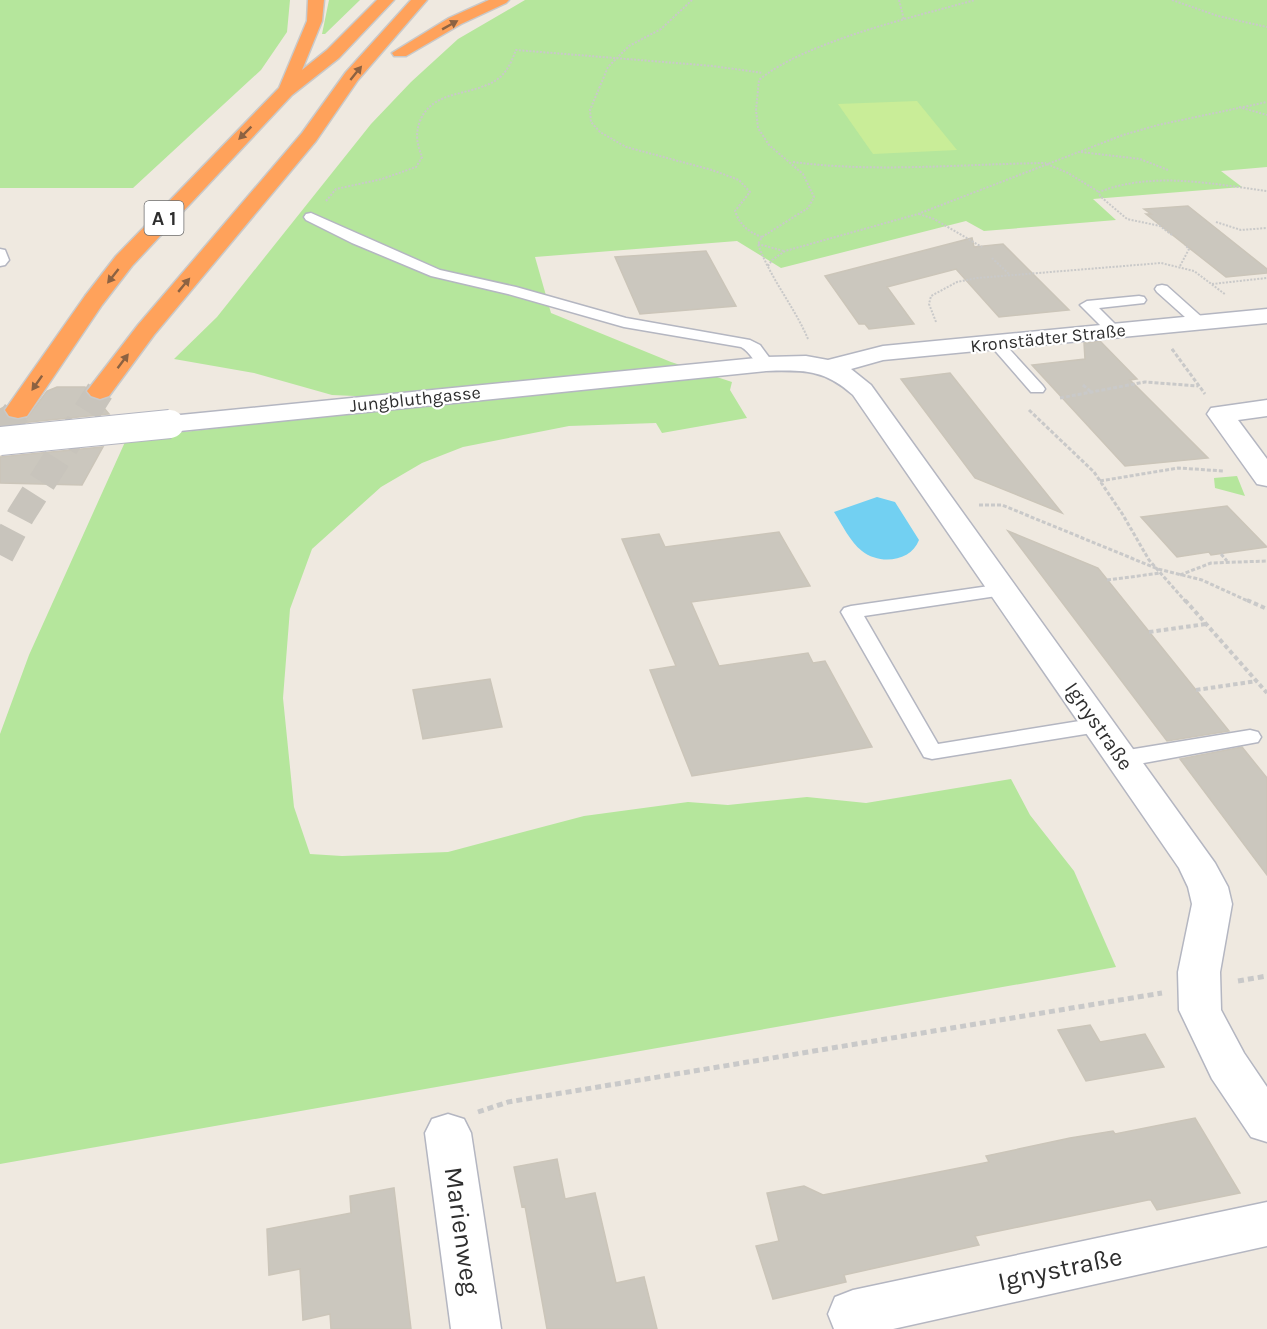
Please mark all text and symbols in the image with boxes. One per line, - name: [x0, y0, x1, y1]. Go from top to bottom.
- one-way arrow: [441, 20, 458, 30]
- one-way arrow: [349, 65, 361, 80]
- one-way arrow: [238, 125, 252, 139]
- road number: A 1: [144, 201, 184, 235]
- one-way arrow: [106, 268, 119, 284]
- one-way arrow: [177, 277, 190, 293]
- street label: Kronstädter Straße: [969, 319, 1127, 357]
- one-way arrow: [117, 353, 129, 369]
- one-way arrow: [31, 374, 43, 390]
- street label: Jungbluthgasse: [348, 381, 482, 417]
- street label: Ignystraße: [1060, 677, 1138, 775]
- street label: Marienweg: [438, 1165, 486, 1298]
- street label: Ignystraße: [995, 1241, 1125, 1297]

